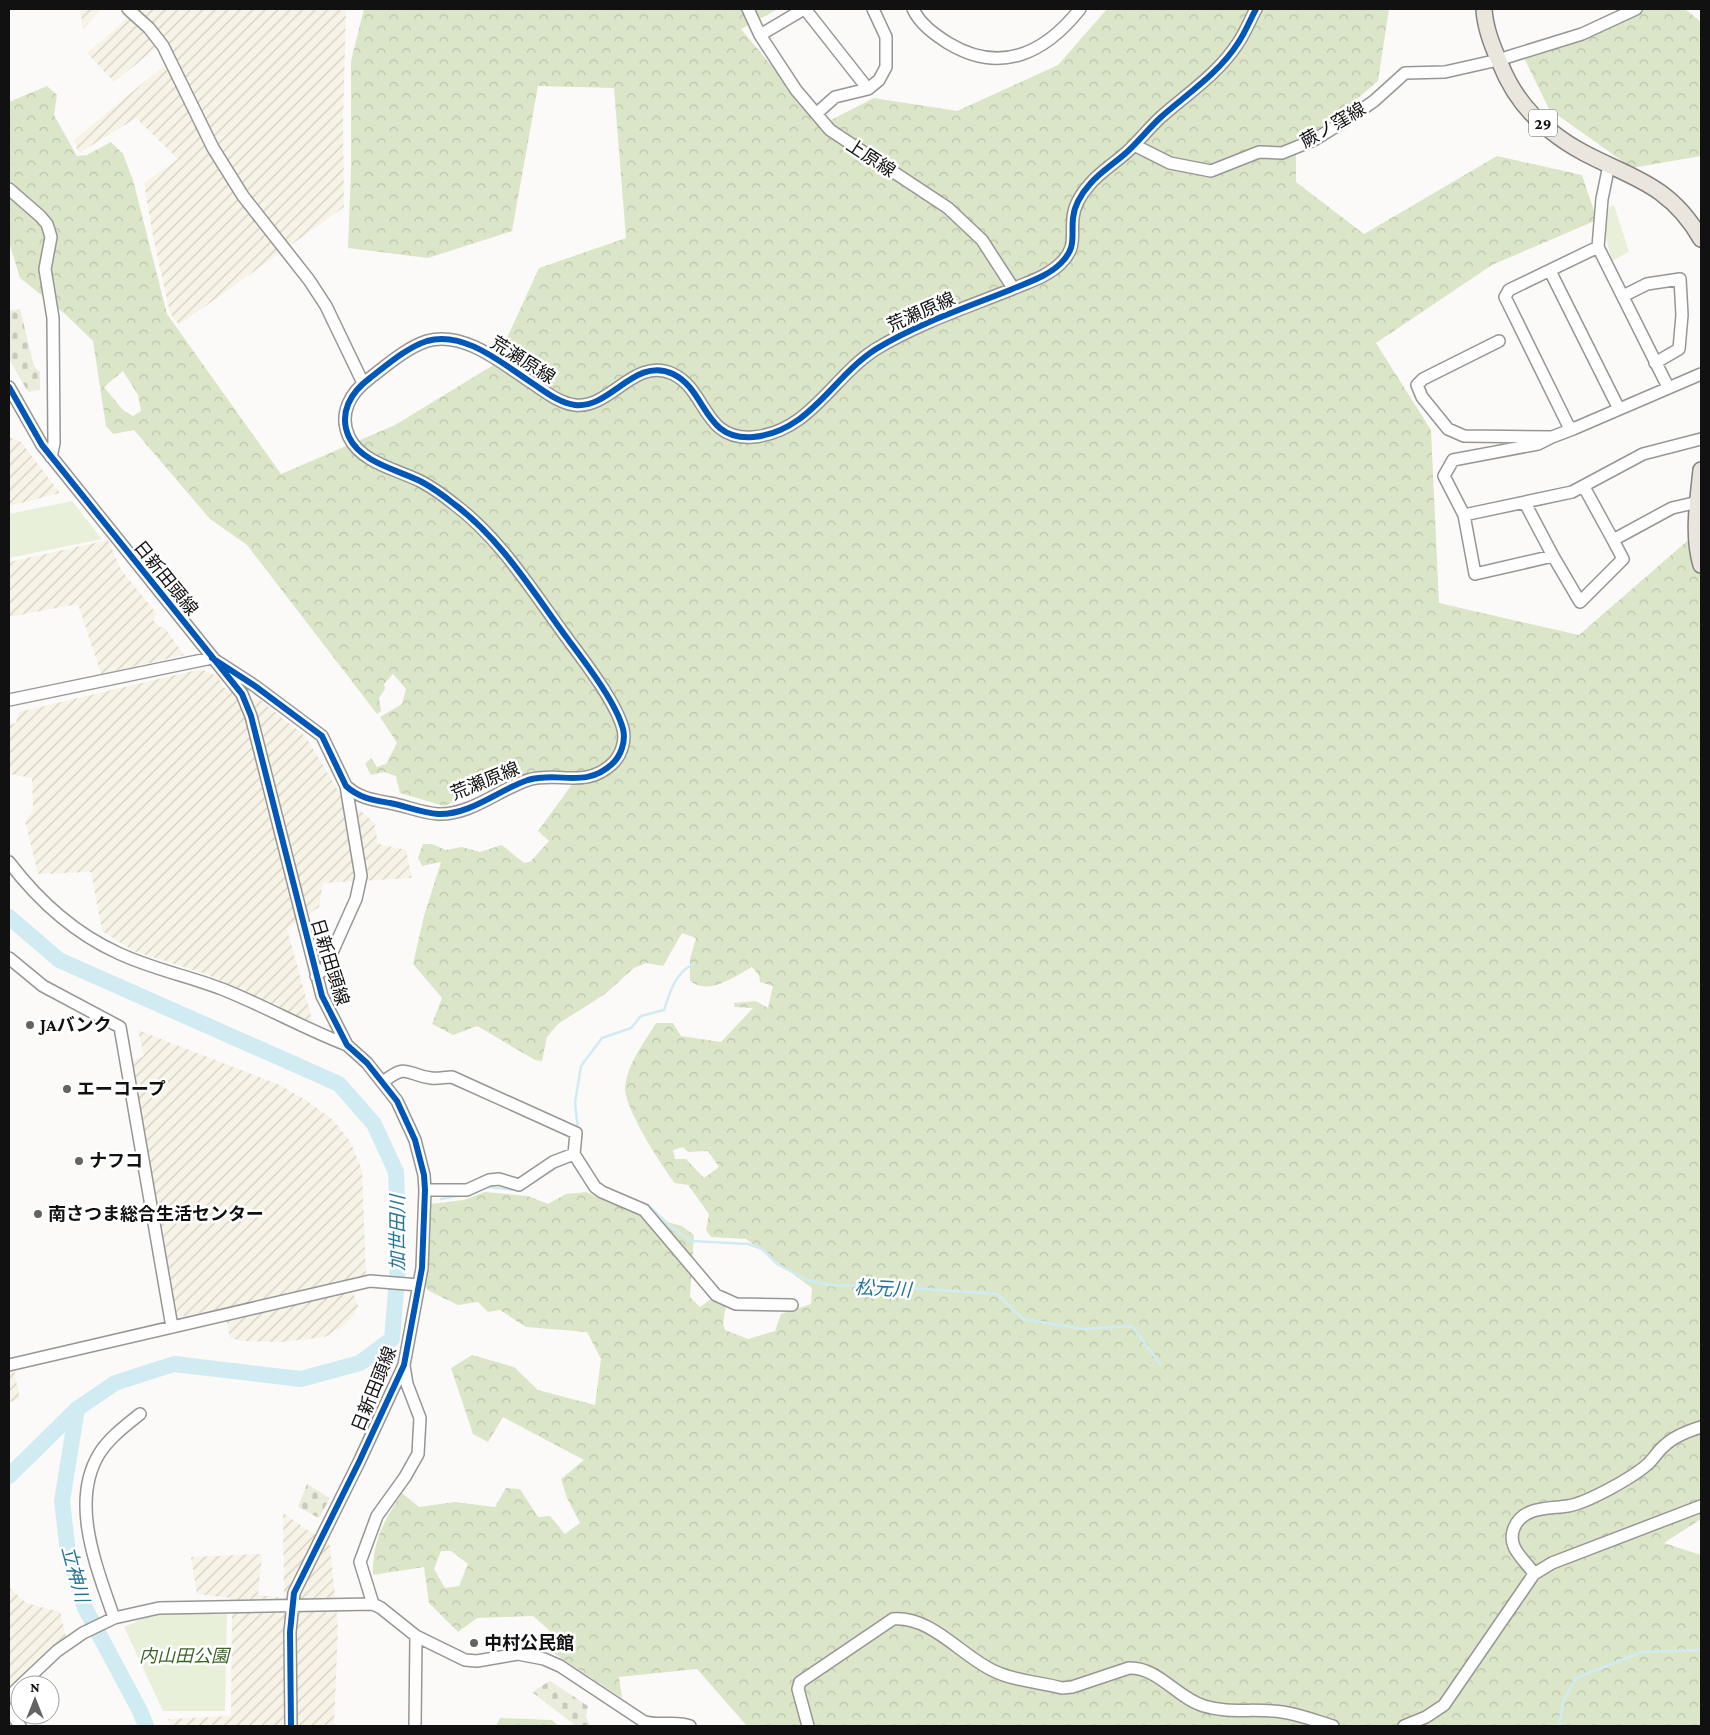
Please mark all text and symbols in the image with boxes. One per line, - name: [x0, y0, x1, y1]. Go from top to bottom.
- street label: 蕨ノ窪線: [1297, 98, 1369, 152]
- road number: 29: [1529, 110, 1557, 136]
- street label: 上原線: [843, 135, 899, 181]
- street label: 荒瀬原線: [884, 288, 958, 336]
- street label: 荒瀬原線: [487, 332, 559, 388]
- street label: 日新田頭線: [130, 537, 202, 619]
- street label: 荒瀬原線: [448, 758, 522, 804]
- street label: 日新田頭線: [307, 916, 353, 1008]
- place label: JAバンク: [38, 1015, 112, 1035]
- marker: JAバンク: [24, 1019, 36, 1031]
- place label: エーコープ: [77, 1079, 166, 1099]
- marker: エーコープ: [61, 1083, 73, 1095]
- place label: ナフコ: [89, 1151, 143, 1171]
- marker: ナフコ: [73, 1155, 85, 1167]
- water label: 加世田川: [387, 1193, 408, 1271]
- place label: 南さつま総合生活センター: [48, 1204, 264, 1224]
- marker: 南さつま総合生活センター: [32, 1208, 44, 1220]
- water label: 松元川: [854, 1277, 914, 1301]
- street label: 日新田頭線: [348, 1344, 400, 1434]
- water label: 立神川: [58, 1544, 94, 1606]
- place label: 中村公民館: [484, 1633, 574, 1653]
- marker: 中村公民館: [468, 1637, 480, 1649]
- park label: 内山田公園: [139, 1646, 232, 1666]
- north arrow: [10, 1675, 60, 1725]
- text: N: [30, 1679, 40, 1695]

